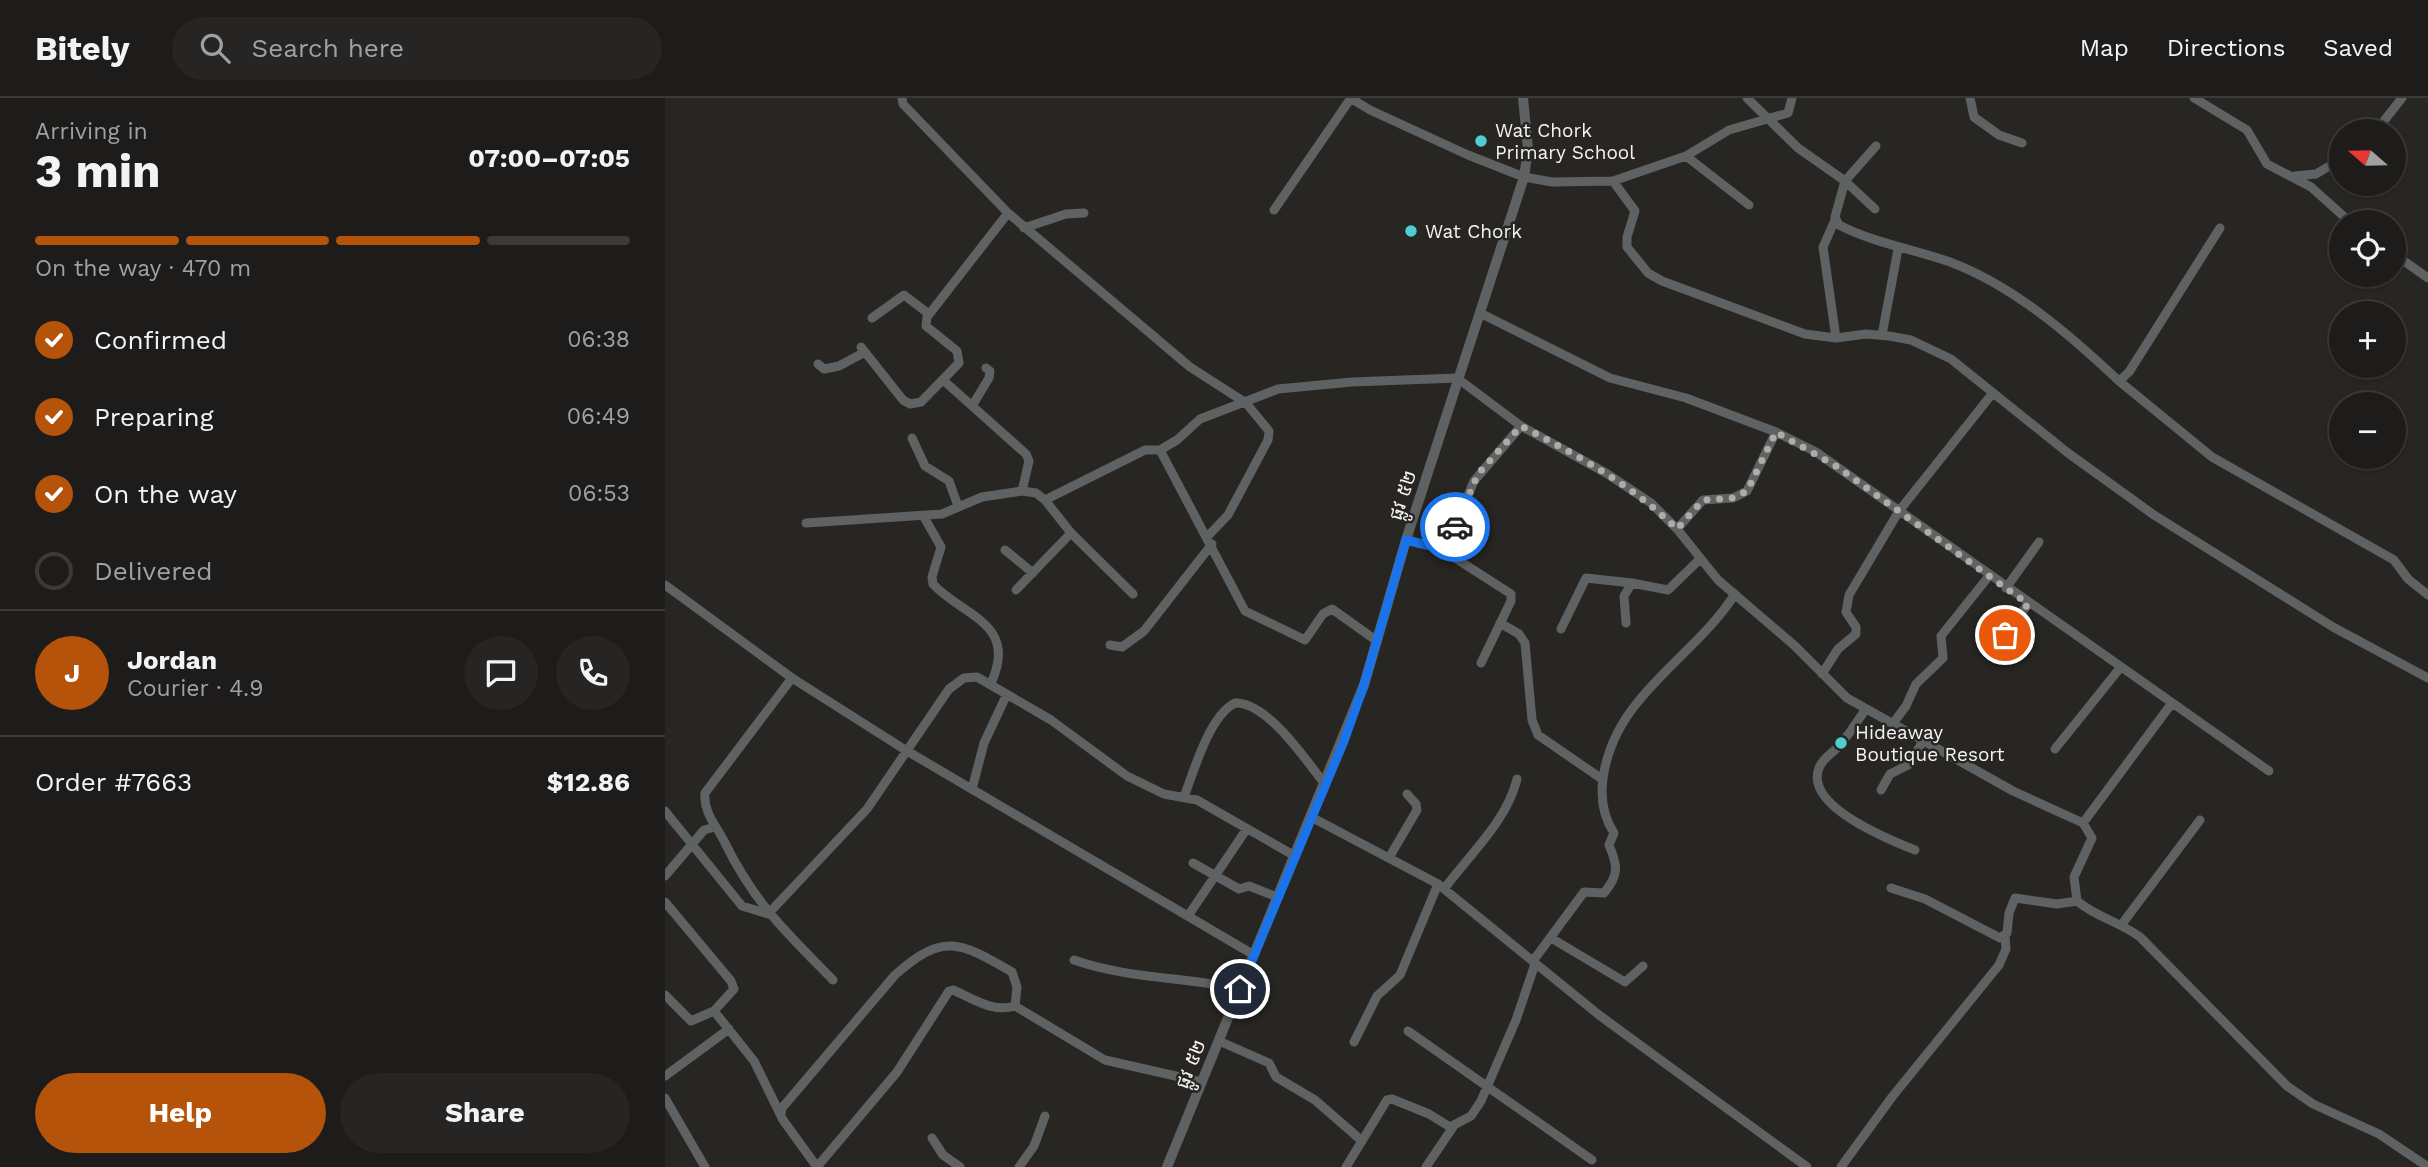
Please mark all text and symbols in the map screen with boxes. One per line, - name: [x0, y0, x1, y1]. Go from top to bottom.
- search box: [172, 17, 662, 80]
- text: Bitely: [35, 29, 130, 68]
- icon: search: [196, 29, 234, 67]
- text: Search here: [252, 33, 404, 63]
- text: Map: [2080, 34, 2129, 62]
- text: Directions: [2167, 34, 2285, 62]
- text: Saved: [2323, 34, 2393, 62]
- text: Arriving in: [35, 118, 148, 145]
- place label: Wat Chork Primary School: [1495, 119, 1635, 164]
- north arrow: [2329, 119, 2406, 196]
- map controls: [2329, 119, 2406, 469]
- marker: Wat Chork Primary School: [1473, 133, 1489, 149]
- text: 07:00–07:05: [468, 143, 630, 173]
- text: 3 min: [35, 144, 161, 198]
- button: locate: [2329, 210, 2406, 287]
- place label: Wat Chork: [1425, 220, 1522, 243]
- marker: Wat Chork: [1403, 223, 1419, 239]
- text: On the way · 470 m: [35, 255, 251, 282]
- button: +: [2329, 301, 2406, 378]
- icon: check: [35, 321, 73, 359]
- text: Confirmed: [94, 325, 227, 355]
- text: 06:38: [567, 326, 630, 353]
- button: −: [2329, 392, 2406, 469]
- icon: check: [35, 398, 73, 436]
- text: Preparing: [94, 402, 214, 432]
- text: 06:49: [567, 403, 630, 430]
- street label: ផ្លូវ ៥២: [1384, 467, 1427, 525]
- icon: check: [35, 475, 73, 513]
- text: On the way: [94, 479, 237, 509]
- text: 06:53: [568, 480, 630, 507]
- courier: [1420, 492, 1490, 562]
- icon: car: [1436, 508, 1474, 546]
- text: Delivered: [94, 556, 213, 586]
- pin: [1975, 605, 2035, 665]
- icon: bag: [1986, 616, 2024, 654]
- button: chat: [464, 636, 538, 710]
- button: phone: [556, 636, 630, 710]
- text: Jordan: [127, 645, 217, 675]
- text: J: [64, 658, 80, 688]
- text: Courier · 4.9: [127, 675, 263, 702]
- place label: Hideaway Boutique Resort: [1855, 721, 2004, 766]
- marker: Hideaway Boutique Resort: [1833, 735, 1849, 751]
- text: Order #7663: [35, 767, 192, 797]
- text: $12.86: [547, 767, 630, 797]
- pin: [1210, 959, 1270, 1019]
- icon: home: [1221, 970, 1259, 1008]
- street label: ផ្លូវ ៥២: [1170, 1036, 1216, 1094]
- button: Help: [35, 1073, 326, 1153]
- button: Share: [340, 1073, 630, 1153]

